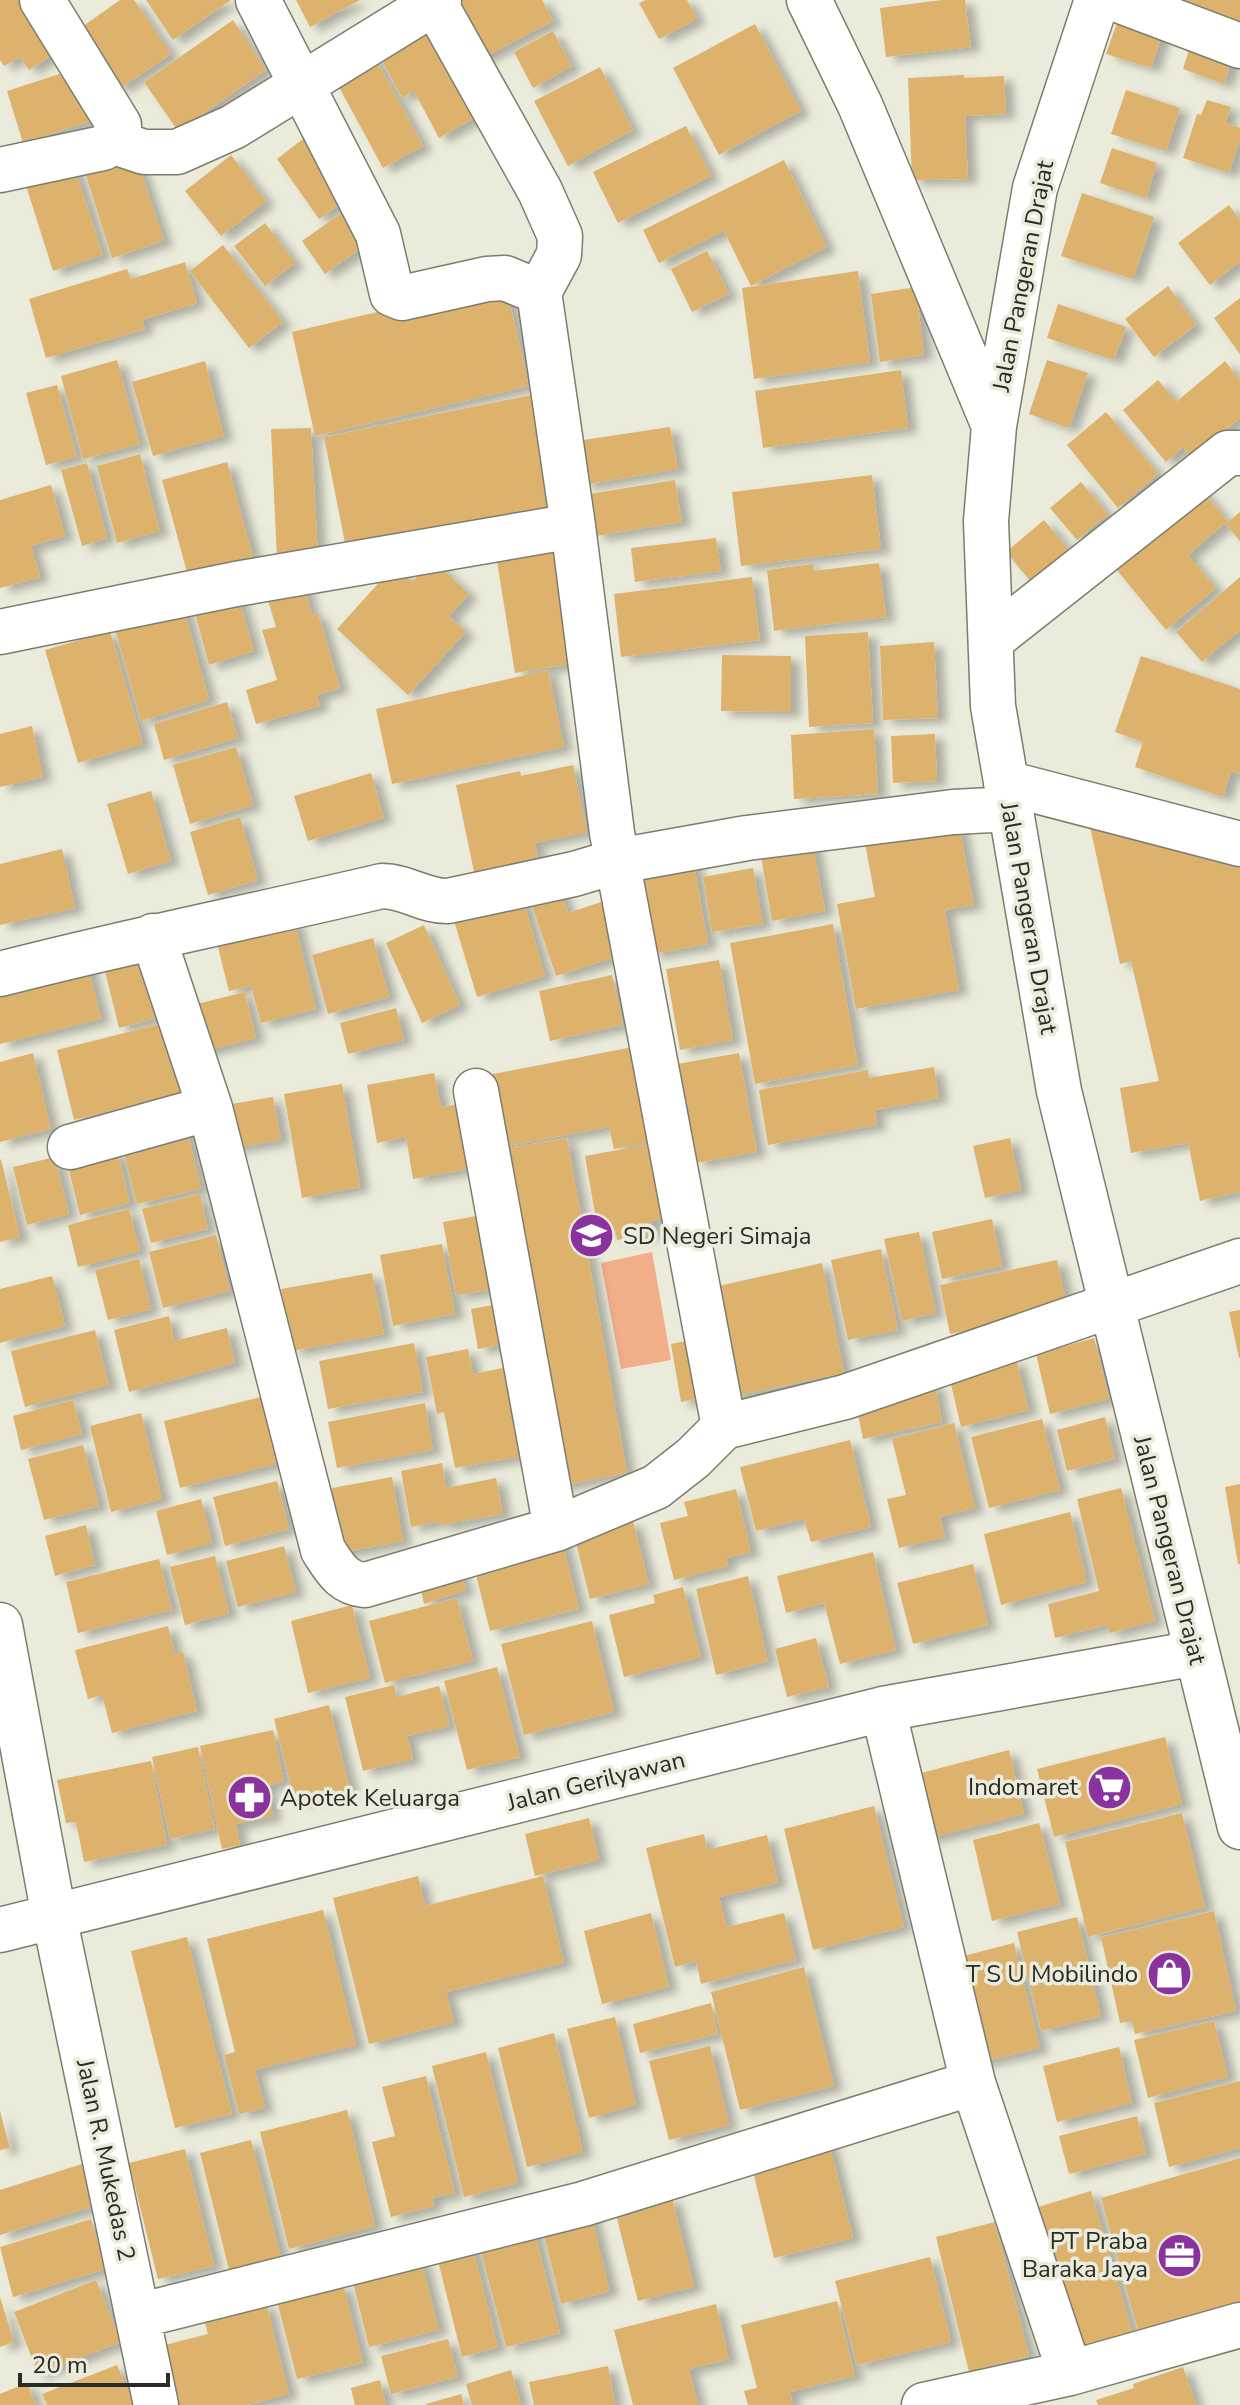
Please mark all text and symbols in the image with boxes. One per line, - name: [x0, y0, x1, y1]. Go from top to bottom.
- street label: Jalan Pangeran Drajat: [985, 157, 1061, 395]
- street label: Jalan Pangeran Drajat: [993, 799, 1065, 1037]
- school or university icon: SD Negeri Simaja: [568, 1212, 616, 1260]
- place label: SD Negeri Simaja: [623, 1220, 811, 1252]
- street label: Jalan Pangeran Drajat: [1126, 1431, 1214, 1668]
- street label: Jalan Gerilyawan: [503, 1743, 688, 1819]
- supermarket icon: Indomaret: [1085, 1763, 1133, 1811]
- place label: Indomaret: [968, 1771, 1079, 1803]
- pharmacy icon: Apotek Keluarga: [225, 1774, 273, 1822]
- place label: Apotek Keluarga: [280, 1782, 460, 1814]
- shop icon: T S U Mobilindo: [1145, 1950, 1193, 1998]
- place label: T S U Mobilindo: [966, 1958, 1138, 1990]
- street label: Jalan R. Mukedas 2: [69, 2055, 143, 2264]
- place label: PT Praba Baraka Jaya: [1022, 2225, 1148, 2285]
- office icon: PT Praba Baraka Jaya: [1155, 2231, 1203, 2279]
- scale bar: [20, 2337, 168, 2387]
- text: 20 m: [32, 2349, 88, 2381]

